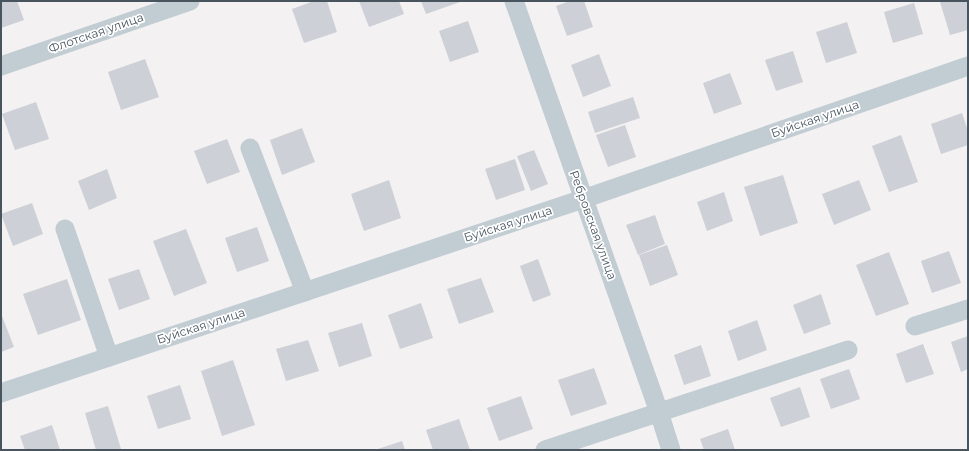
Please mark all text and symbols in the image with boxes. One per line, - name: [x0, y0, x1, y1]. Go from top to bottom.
- street label: Флотская улица: [46, 9, 145, 56]
- street label: Буйская улица: [769, 96, 861, 141]
- street label: Ребровская улица: [567, 168, 620, 282]
- street label: Буйская улица: [462, 202, 554, 245]
- street label: Буйская улица: [155, 304, 247, 347]

